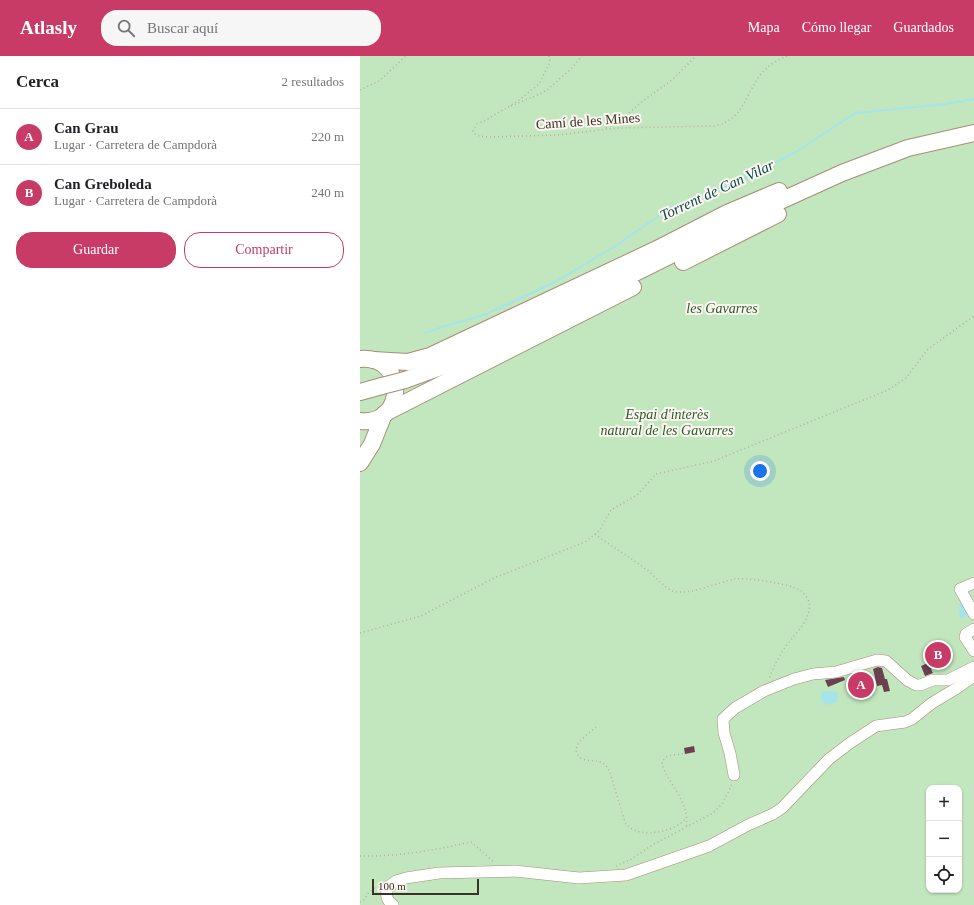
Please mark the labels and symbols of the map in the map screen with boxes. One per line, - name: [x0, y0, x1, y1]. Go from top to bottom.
- street label: Camí de les Mines: [535, 110, 641, 132]
- water label: Torrent de Can Vilar: [657, 156, 777, 223]
- park label: les Gavarres: [686, 301, 758, 316]
- park label: Espai d'interès natural de les Gavarres: [601, 407, 734, 438]
- your location: [750, 461, 770, 481]
- pin: B: [925, 640, 951, 670]
- pin: A: [848, 670, 874, 700]
- scale bar: [372, 877, 479, 896]

